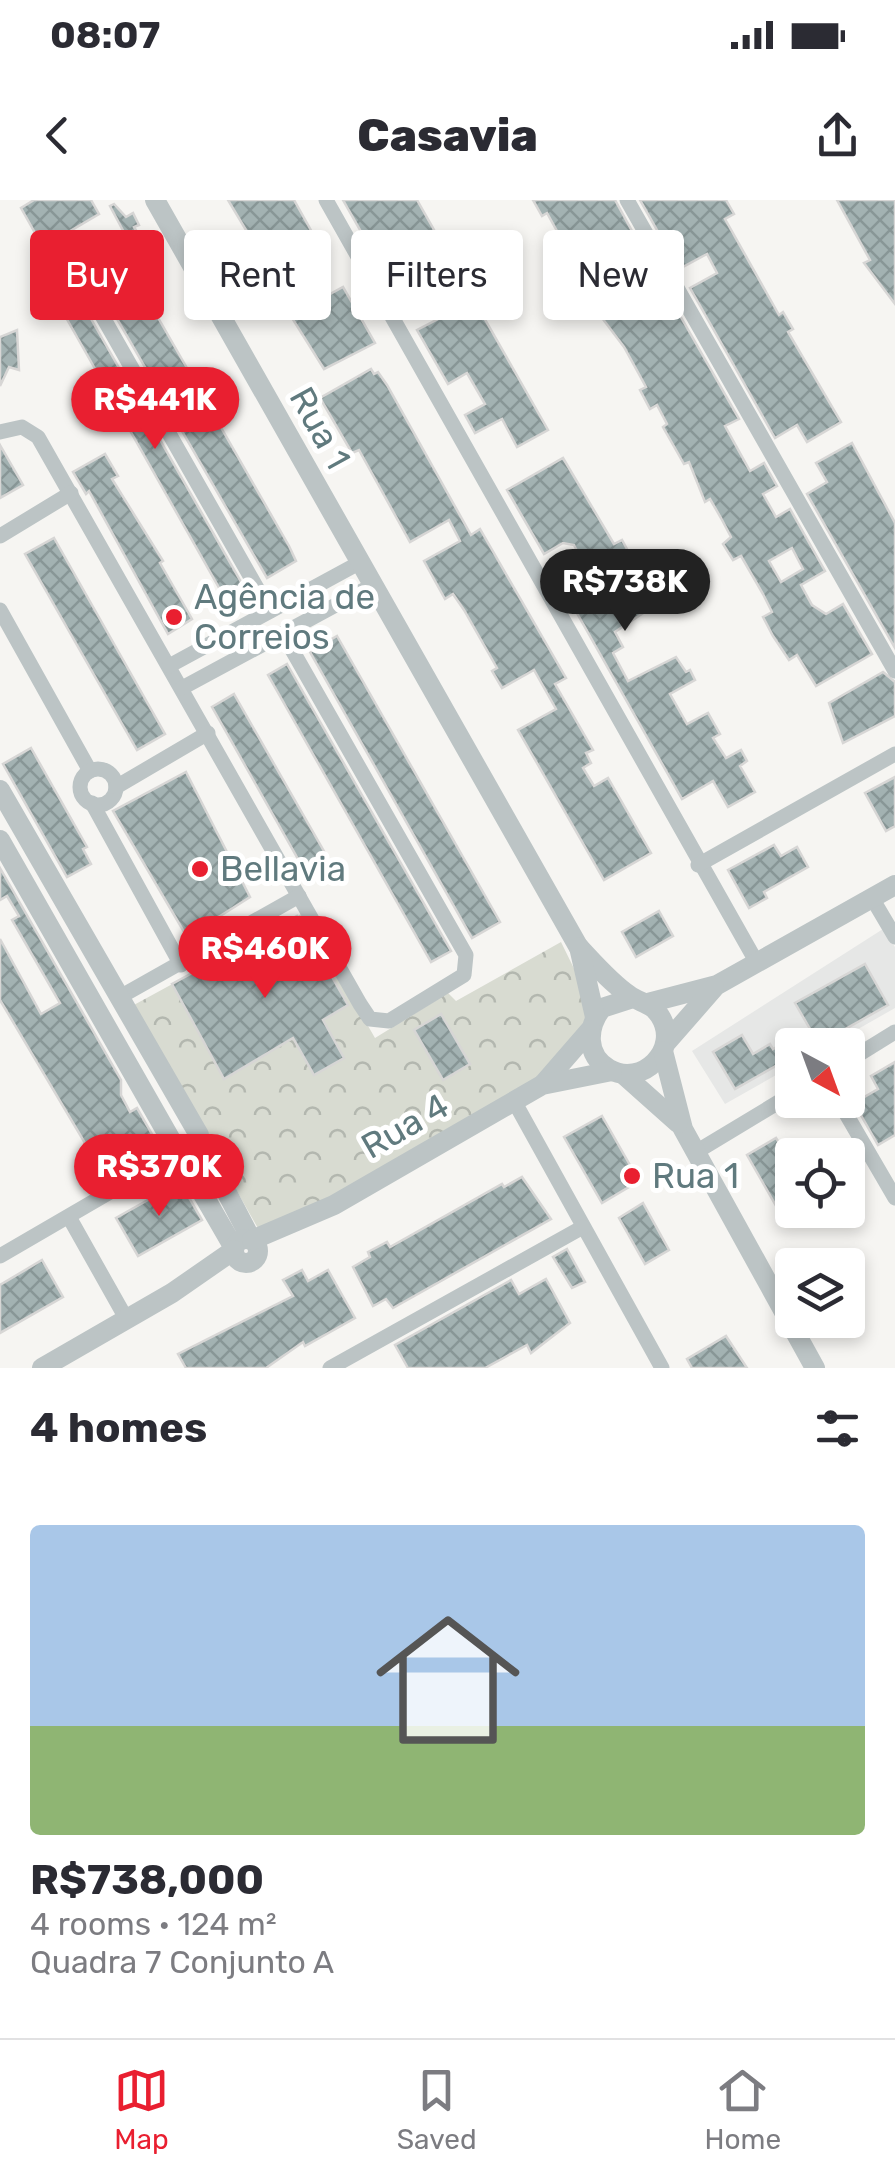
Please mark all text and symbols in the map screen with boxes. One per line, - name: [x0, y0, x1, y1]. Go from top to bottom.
- text: 08:07: [50, 12, 160, 58]
- icon: back: [30, 108, 85, 163]
- icon: share: [810, 108, 865, 163]
- text: Casavia: [357, 109, 538, 162]
- chip: Buy: [30, 230, 164, 320]
- chip: Rent: [184, 230, 331, 320]
- chip: Filters: [351, 230, 523, 320]
- chip: New: [543, 230, 684, 320]
- pin: R$441K: [74, 367, 236, 452]
- text: R$441K: [93, 380, 217, 418]
- street label: Rua 1: [281, 380, 359, 476]
- pin: R$738K: [544, 549, 706, 634]
- text: R$738K: [562, 562, 688, 600]
- place label: Agência de Correios: [194, 576, 375, 658]
- marker: Agência de Correios: [163, 606, 185, 628]
- place label: Bellavia: [220, 848, 346, 890]
- marker: Bellavia: [189, 858, 211, 880]
- pin: R$460K: [184, 916, 346, 1001]
- text: R$460K: [200, 929, 330, 967]
- north arrow: [775, 1028, 865, 1118]
- map controls: [775, 1028, 865, 1338]
- street label: Rua 4: [354, 1084, 456, 1168]
- pin: R$370K: [78, 1134, 240, 1219]
- button: locate: [775, 1138, 865, 1228]
- text: R$370K: [96, 1147, 222, 1185]
- place label: Rua 1: [652, 1155, 739, 1197]
- marker: Rua 1: [621, 1165, 643, 1187]
- button: layers: [775, 1248, 865, 1338]
- icon: filters: [810, 1401, 865, 1456]
- text: 4 homes: [30, 1403, 207, 1453]
- icon: home: [358, 1590, 538, 1770]
- text: R$738,000: [30, 1855, 264, 1905]
- text: 4 rooms · 124 m²: [30, 1905, 277, 1943]
- text: Quadra 7 Conjunto A: [30, 1943, 334, 1981]
- tab: Map: [114, 2063, 169, 2156]
- tab: Saved: [397, 2063, 477, 2156]
- tab: Home: [704, 2063, 781, 2156]

